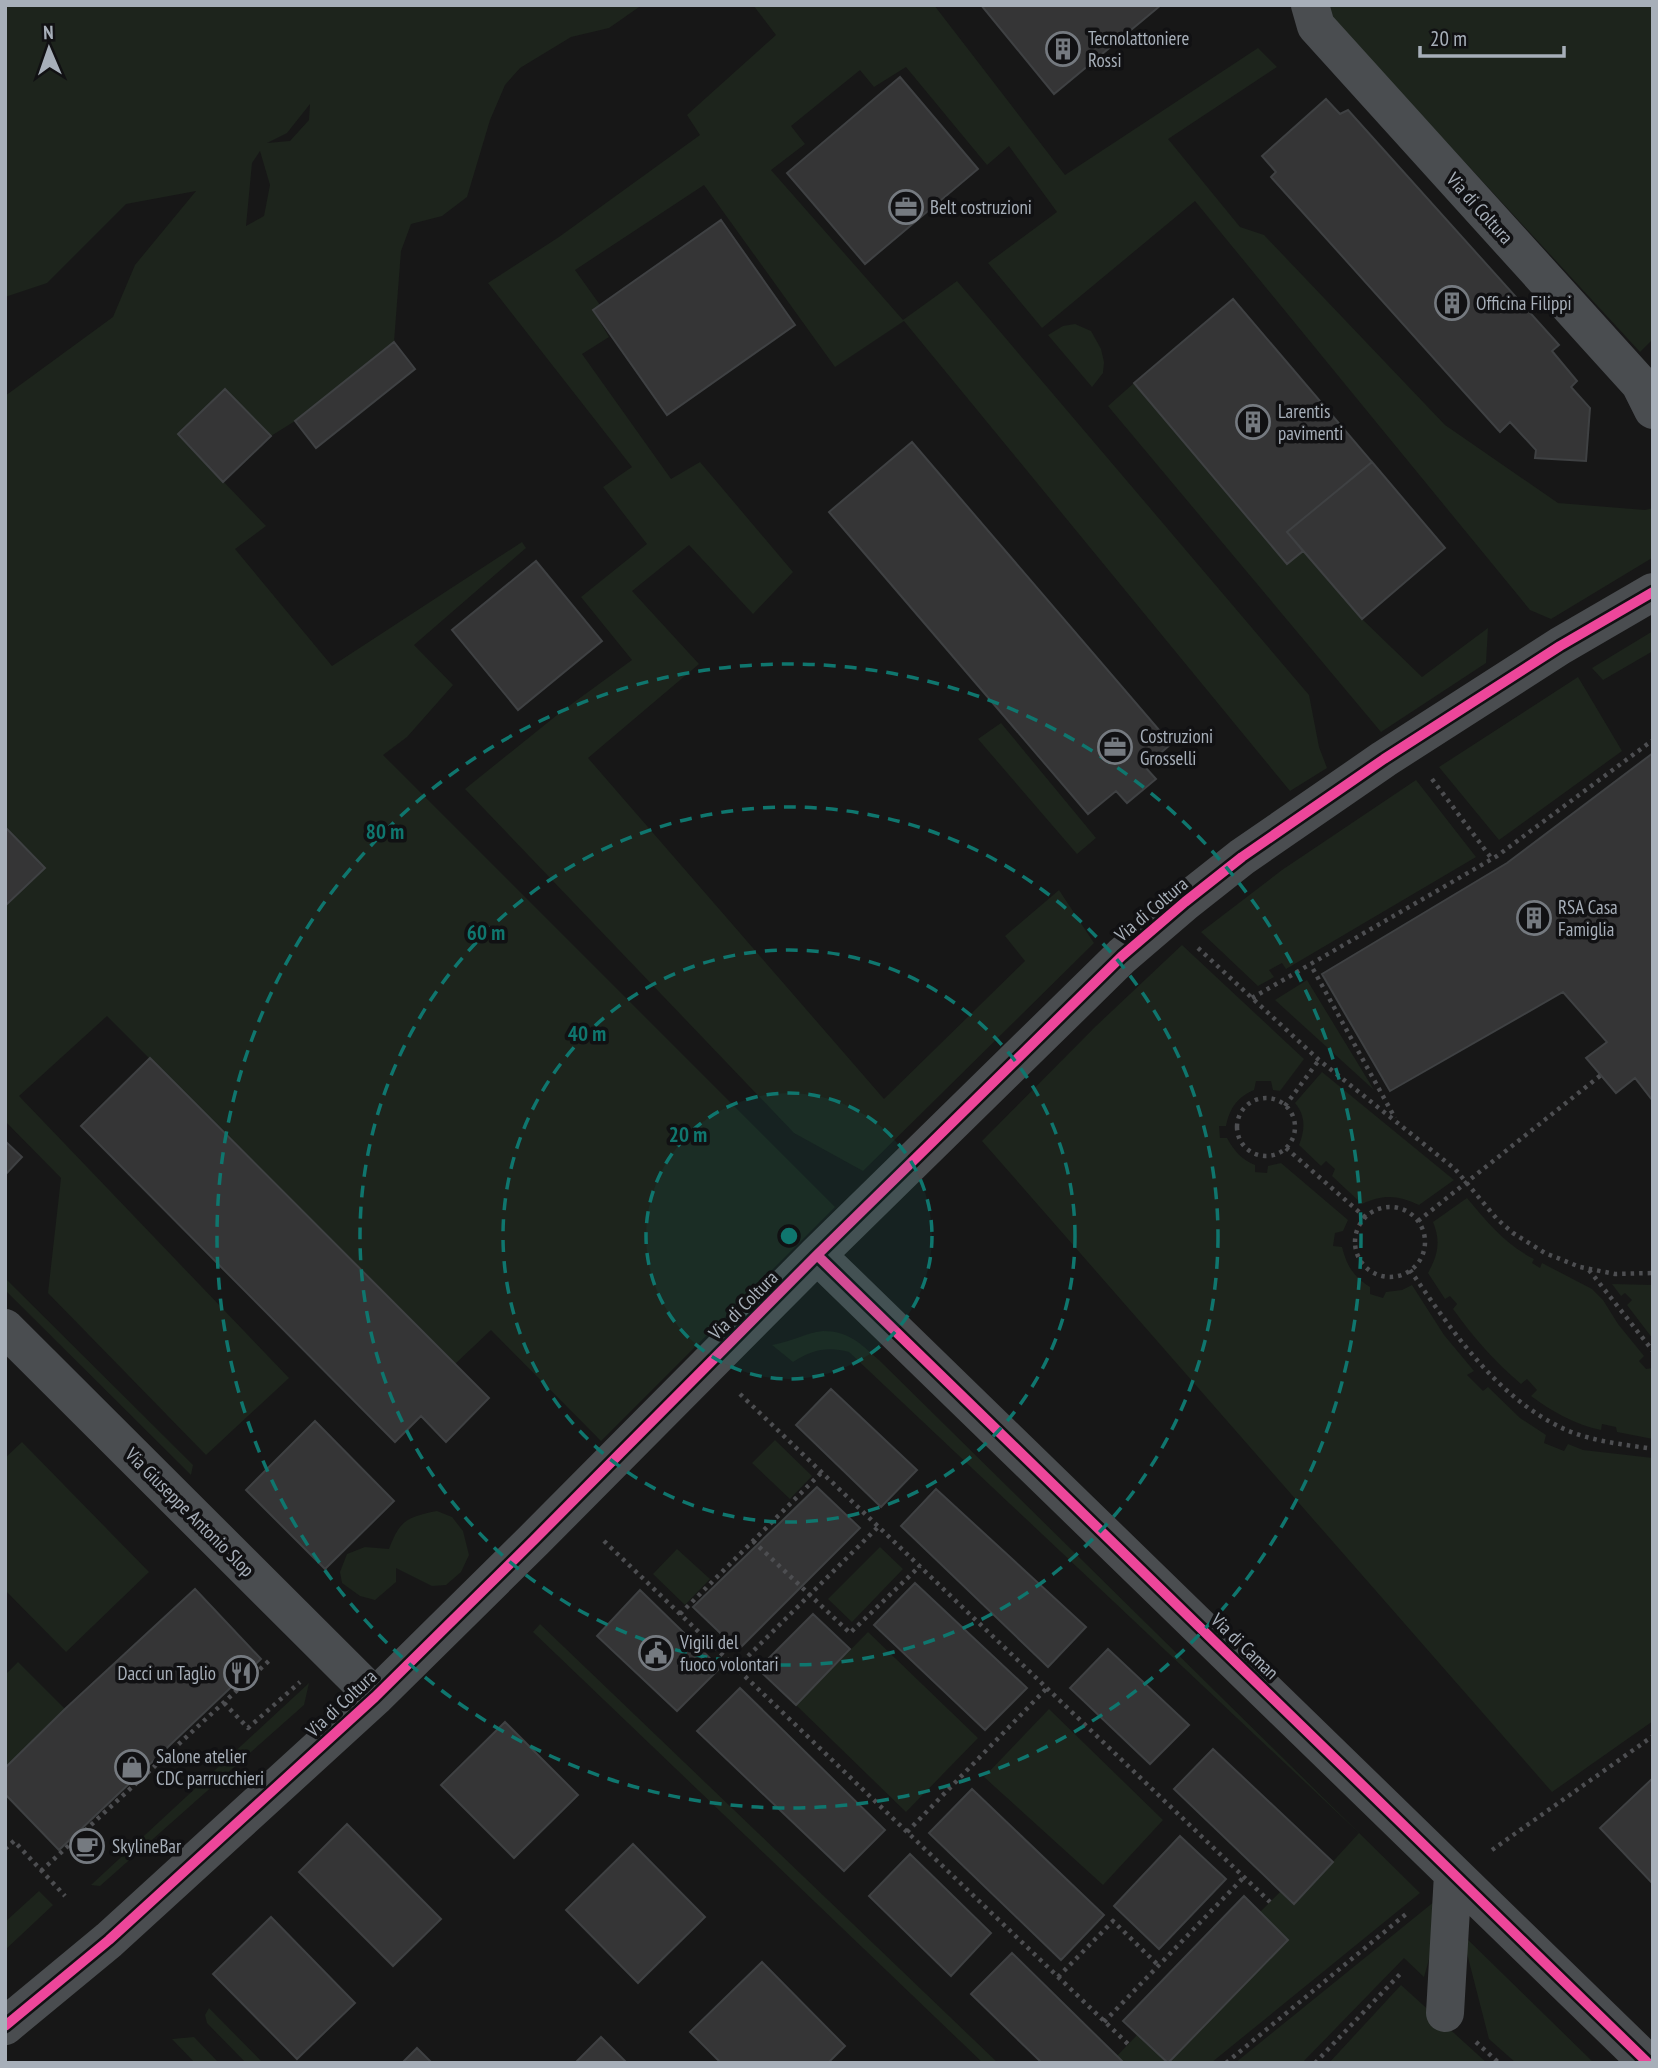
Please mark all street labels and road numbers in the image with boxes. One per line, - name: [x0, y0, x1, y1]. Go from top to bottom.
- street label: Via di Coltura: [1441, 167, 1518, 249]
- street label: Via di Coltura: [1109, 872, 1192, 947]
- street label: Via di Coltura: [703, 1265, 783, 1345]
- street label: Via Giuseppe Antonio Slop: [120, 1442, 260, 1582]
- street label: Via di Caman: [1205, 1607, 1284, 1684]
- street label: Via di Coltura: [300, 1664, 381, 1742]

